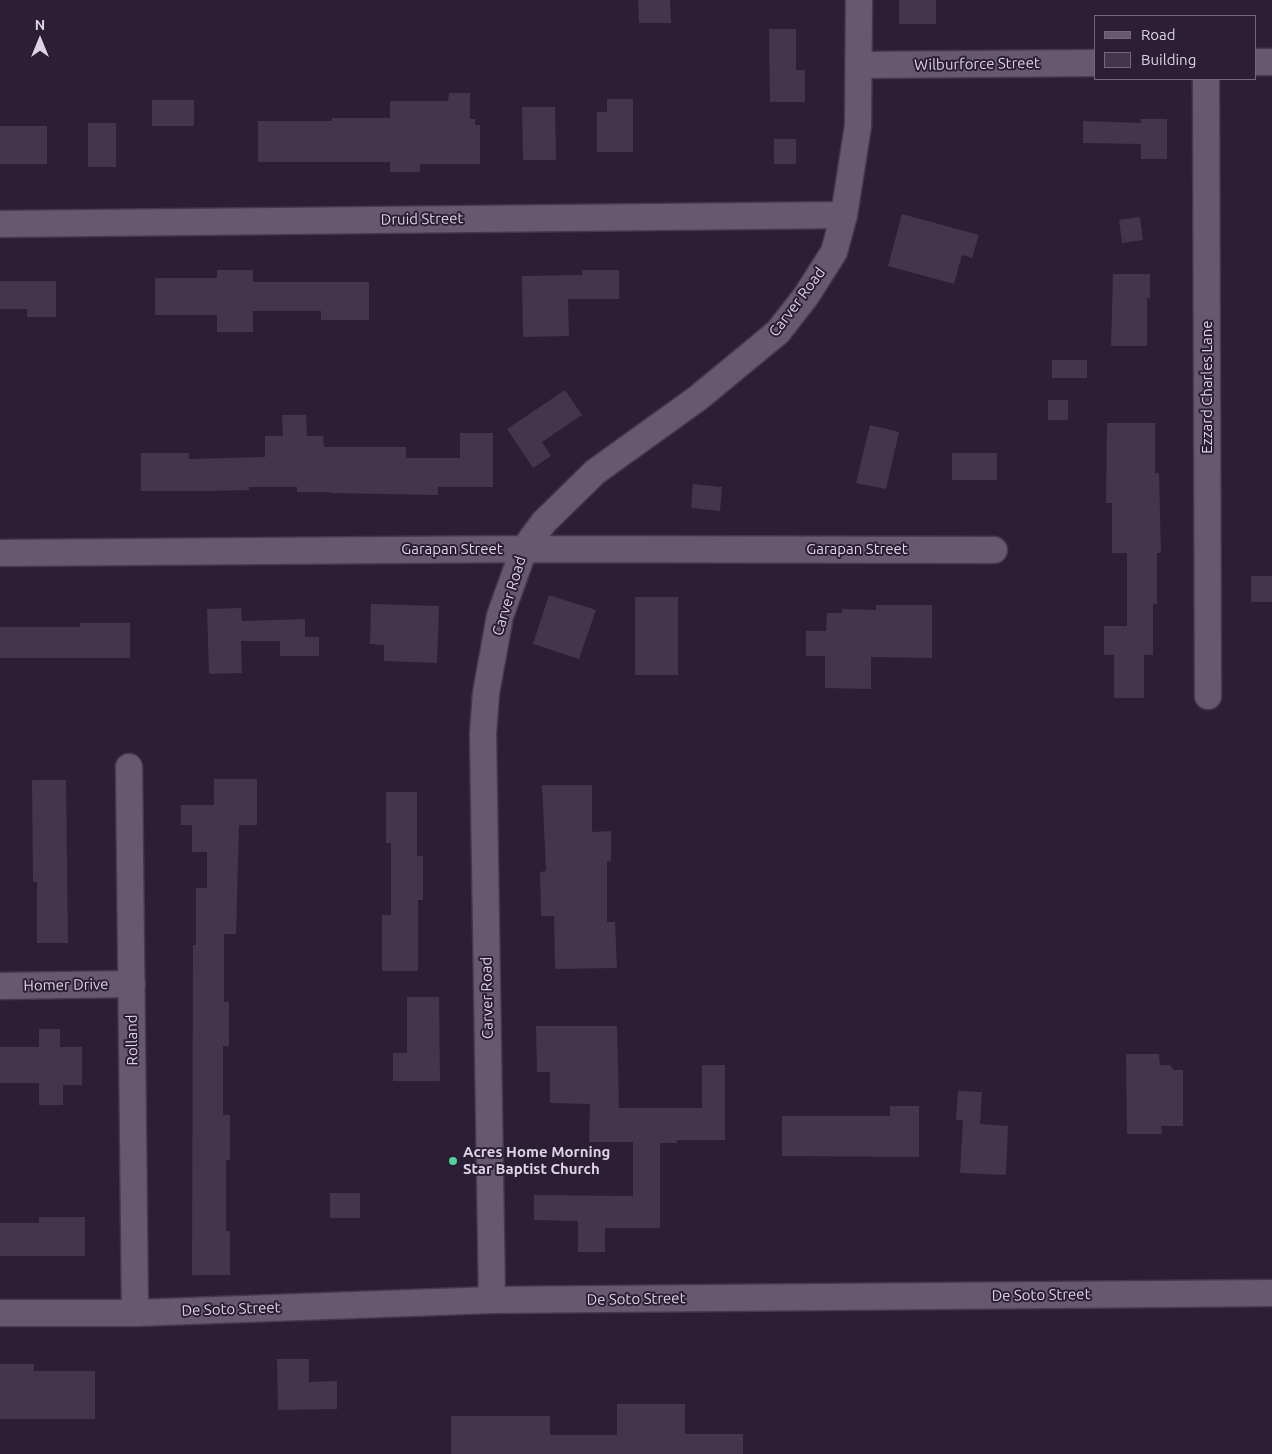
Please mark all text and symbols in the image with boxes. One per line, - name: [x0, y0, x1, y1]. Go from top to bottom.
- north arrow: [15, 15, 65, 65]
- legend: [1094, 15, 1257, 80]
- text: N: [35, 17, 45, 33]
- text: Road: [1141, 26, 1176, 43]
- text: Building: [1141, 51, 1196, 68]
- street label: Wilburforce Street: [914, 54, 1040, 74]
- street label: Druid Street: [381, 209, 463, 229]
- street label: Carver Road: [765, 264, 829, 340]
- street label: Ezzard Charles Lane: [1198, 320, 1216, 454]
- street label: Garapan Street: [401, 540, 503, 558]
- street label: Garapan Street: [806, 540, 908, 558]
- street label: Carver Road: [488, 554, 530, 638]
- street label: Carver Road: [477, 957, 497, 1039]
- street label: Homer Drive: [23, 975, 109, 995]
- street label: Rolland: [123, 1014, 141, 1066]
- place label: Acres Home Morning Star Baptist Church: [463, 1143, 610, 1178]
- marker: Acres Home Morning Star Baptist Church: [447, 1155, 459, 1167]
- street label: De Soto Street: [991, 1285, 1091, 1305]
- street label: De Soto Street: [586, 1289, 686, 1309]
- street label: De Soto Street: [181, 1298, 281, 1320]

